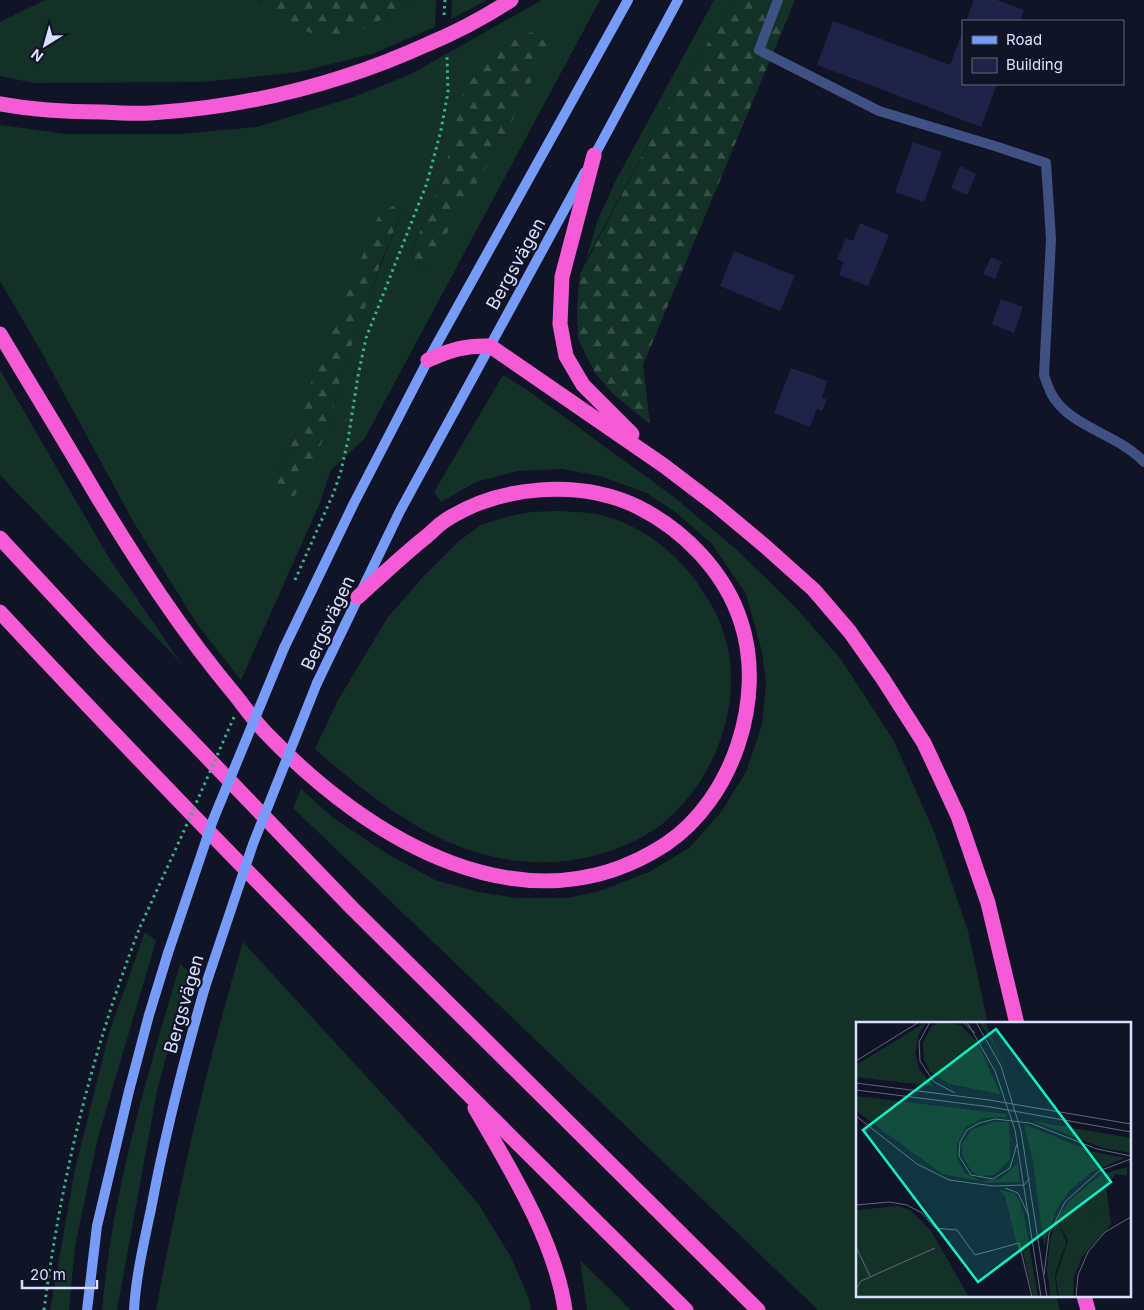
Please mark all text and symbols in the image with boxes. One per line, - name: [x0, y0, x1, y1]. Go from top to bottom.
- north arrow: [20, 20, 70, 70]
- legend: [962, 20, 1124, 85]
- text: Road: [1006, 30, 1042, 49]
- text: N: [27, 46, 46, 66]
- text: Building: [1006, 55, 1063, 74]
- street label: Bergsvägen: [482, 214, 549, 313]
- street label: Bergsvägen: [297, 572, 359, 673]
- street label: Bergsvägen: [159, 952, 208, 1056]
- inset map: [856, 1022, 1132, 1298]
- scale bar: [22, 1258, 98, 1290]
- text: 20 m: [30, 1265, 66, 1284]

